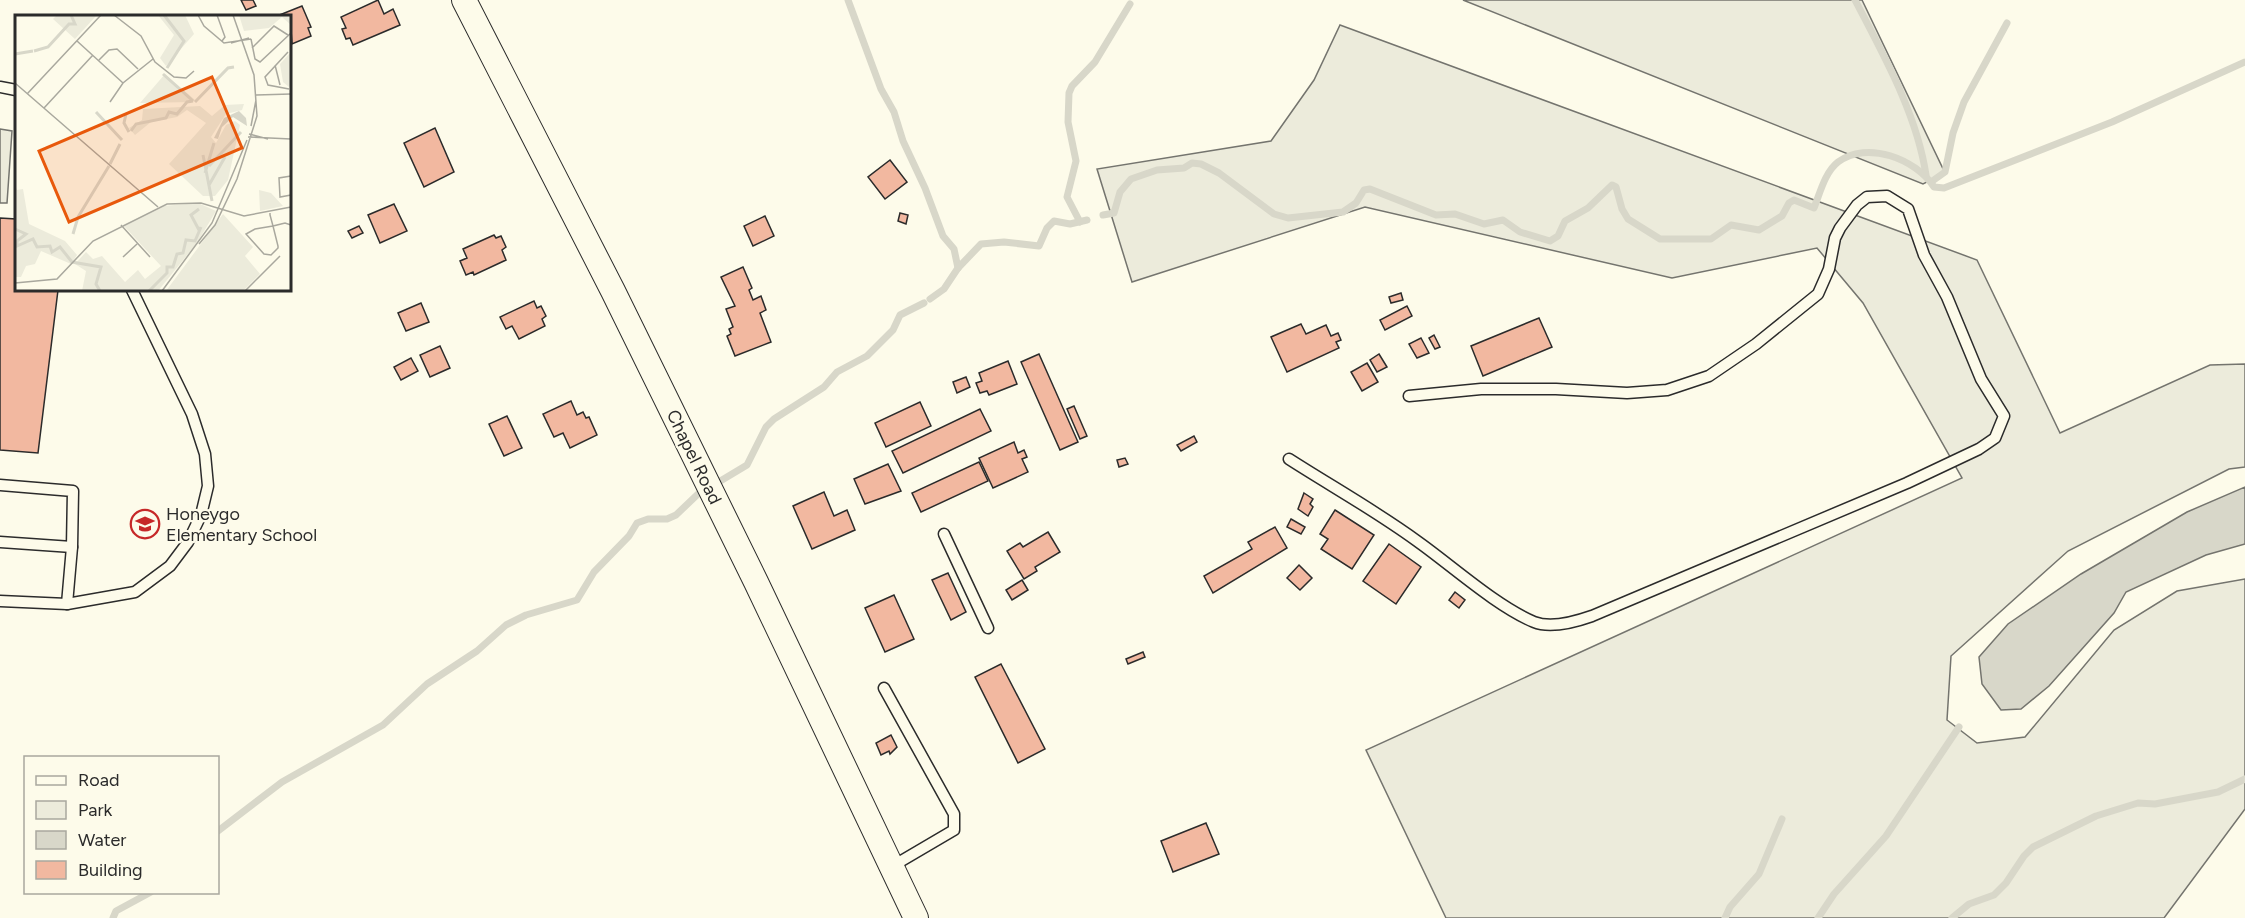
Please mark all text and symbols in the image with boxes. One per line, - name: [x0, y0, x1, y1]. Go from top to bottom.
- inset map: [15, 15, 291, 291]
- street label: Chapel Road: [662, 406, 726, 508]
- place label: Honeygo Elementary School: [166, 503, 317, 546]
- school or university icon: Honeygo Elementary School: [129, 508, 161, 540]
- legend: [24, 756, 219, 894]
- text: Road: [78, 769, 119, 791]
- text: Park: [78, 799, 113, 821]
- text: Water: [78, 829, 126, 851]
- text: Building: [78, 859, 143, 881]

